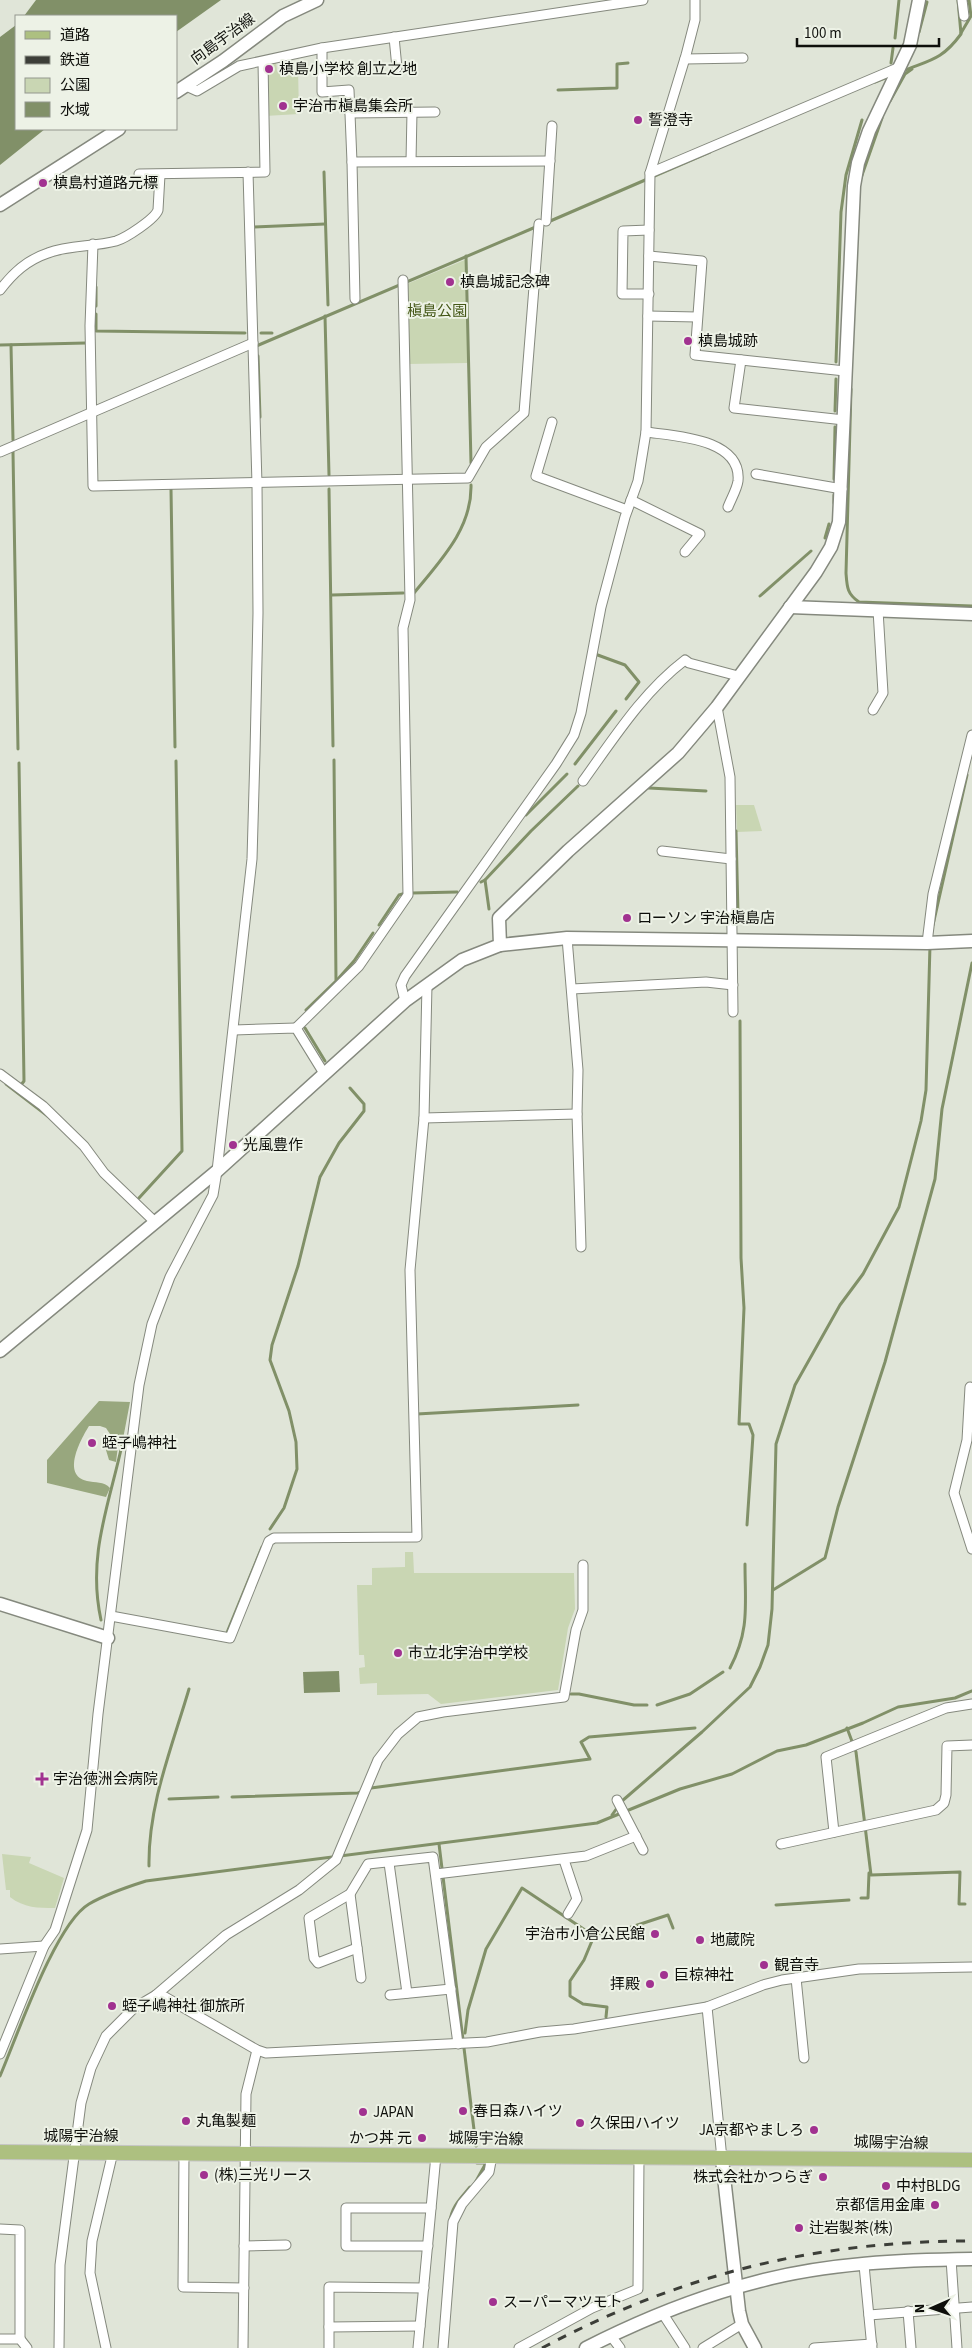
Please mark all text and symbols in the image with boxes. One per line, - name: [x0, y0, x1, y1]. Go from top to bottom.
- street label: 向島宇治線: [186, 8, 260, 70]
- legend: [15, 15, 178, 130]
- scale bar: [797, 15, 940, 47]
- text: 100 m: [804, 23, 842, 44]
- text: 道路: [60, 25, 90, 46]
- text: 鉄道: [60, 50, 90, 71]
- place label: 槙島小学校 創立之地: [279, 59, 417, 80]
- marker: 槙島小学校 創立之地: [263, 63, 275, 75]
- text: 公園: [60, 75, 90, 96]
- place label: 宇治市槇島集会所: [293, 96, 413, 117]
- text: 水域: [60, 100, 90, 121]
- marker: 宇治市槇島集会所: [277, 100, 289, 112]
- place label: 誓澄寺: [648, 110, 693, 131]
- marker: 誓澄寺: [632, 114, 644, 126]
- place label: 槙島村道路元標: [53, 173, 158, 194]
- marker: 槙島村道路元標: [37, 177, 49, 189]
- place label: 槙島城記念碑: [460, 272, 550, 293]
- marker: 槙島城記念碑: [444, 276, 456, 288]
- park label: 槇島公園: [407, 301, 467, 322]
- place label: 槙島城跡: [698, 331, 758, 352]
- marker: 槙島城跡: [682, 335, 694, 347]
- place label: ローソン 宇治槇島店: [637, 908, 775, 929]
- marker: ローソン 宇治槇島店: [621, 912, 633, 924]
- place label: 光風豊作: [243, 1135, 303, 1156]
- marker: 光風豊作: [227, 1139, 239, 1151]
- place label: 蛭子嶋神社: [102, 1433, 177, 1454]
- marker: 蛭子嶋神社: [86, 1437, 98, 1449]
- place label: 市立北宇治中学校: [408, 1643, 528, 1664]
- marker: 市立北宇治中学校: [392, 1647, 404, 1659]
- place label: 宇治徳洲会病院: [53, 1769, 158, 1790]
- marker: 宇治徳洲会病院: [35, 1772, 49, 1786]
- place label: 宇治市小倉公民館: [525, 1924, 645, 1945]
- marker: 宇治市小倉公民館: [649, 1928, 661, 1940]
- place label: 地蔵院: [710, 1930, 755, 1951]
- marker: 地蔵院: [694, 1934, 706, 1946]
- place label: 観音寺: [774, 1955, 819, 1976]
- marker: 観音寺: [758, 1959, 770, 1971]
- place label: 巨椋神社: [674, 1965, 734, 1986]
- marker: 巨椋神社: [658, 1969, 670, 1981]
- place label: 拝殿: [610, 1974, 640, 1995]
- marker: 拝殿: [644, 1978, 656, 1990]
- place label: 蛭子嶋神社 御旅所: [122, 1996, 245, 2017]
- marker: 蛭子嶋神社 御旅所: [106, 2000, 118, 2012]
- place label: 春日森ハイツ: [473, 2101, 563, 2122]
- place label: JAPAN: [373, 2102, 414, 2123]
- marker: 春日森ハイツ: [457, 2105, 469, 2117]
- marker: JAPAN: [357, 2106, 369, 2118]
- place label: 丸亀製麺: [196, 2111, 256, 2132]
- place label: 久保田ハイツ: [590, 2113, 680, 2134]
- marker: 丸亀製麺: [180, 2115, 192, 2127]
- marker: 久保田ハイツ: [574, 2117, 586, 2129]
- place label: JA京都やましろ: [699, 2120, 804, 2141]
- marker: JA京都やましろ: [808, 2124, 820, 2136]
- street label: 城陽宇治線: [43, 2126, 119, 2147]
- place label: かつ丼 元: [349, 2128, 412, 2149]
- street label: 城陽宇治線: [448, 2128, 524, 2150]
- marker: かつ丼 元: [416, 2132, 428, 2144]
- street label: 城陽宇治線: [853, 2132, 929, 2154]
- place label: (株)三光リース: [214, 2165, 312, 2186]
- place label: 株式会社かつらぎ: [693, 2167, 813, 2188]
- marker: (株)三光リース: [198, 2169, 210, 2181]
- marker: 株式会社かつらぎ: [817, 2171, 829, 2183]
- place label: 中村BLDG: [896, 2176, 961, 2197]
- marker: 中村BLDG: [880, 2180, 892, 2192]
- place label: 京都信用金庫: [835, 2195, 925, 2216]
- marker: 京都信用金庫: [929, 2199, 941, 2211]
- place label: 辻岩製茶(株): [809, 2218, 893, 2239]
- marker: 辻岩製茶(株): [793, 2222, 805, 2234]
- north arrow: [907, 2283, 957, 2333]
- place label: スーパーマツモト: [503, 2292, 623, 2313]
- marker: スーパーマツモト: [487, 2296, 499, 2308]
- text: N: [910, 2303, 930, 2313]

